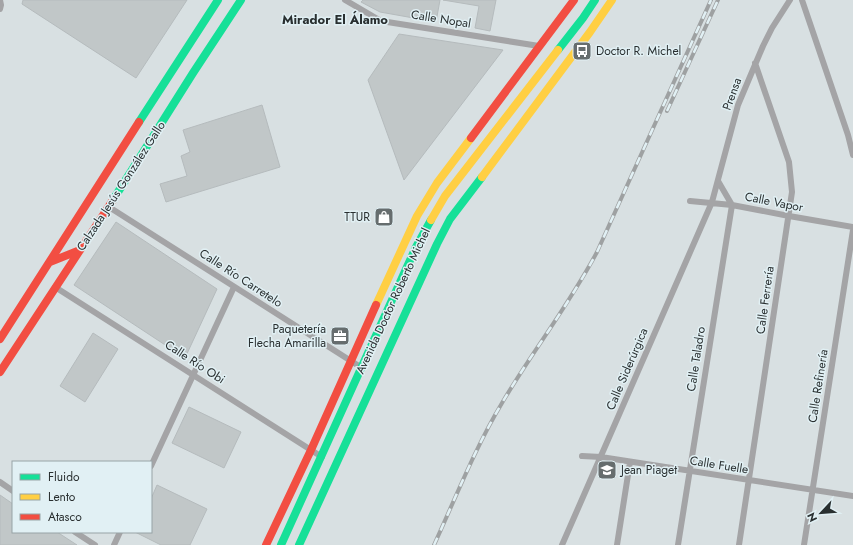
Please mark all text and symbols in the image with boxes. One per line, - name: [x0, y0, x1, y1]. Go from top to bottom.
- street label: Calle Nopal: [410, 5, 472, 33]
- district label: Mirador El Álamo: [282, 10, 388, 29]
- bus stop icon: Doctor R. Michel: [571, 40, 593, 62]
- place label: Doctor R. Michel: [596, 42, 681, 60]
- street label: Prensa: [718, 75, 746, 113]
- street label: Calzada Jesús González Gallo: [72, 117, 170, 254]
- street label: Calle Vapor: [743, 188, 806, 217]
- shop icon: TTUR: [373, 206, 395, 228]
- place label: TTUR: [344, 208, 370, 226]
- street label: Avenida Doctor Roberto Michel: [351, 225, 435, 377]
- street label: Calle Río Carretelo: [196, 244, 286, 312]
- street label: Calle Ferrería: [751, 265, 779, 335]
- place label: Paquetería Flecha Amarilla: [248, 320, 326, 352]
- office icon: Paquetería Flecha Amarilla: [329, 325, 351, 347]
- street label: Calle Siderúrgica: [602, 325, 653, 413]
- street label: Calle Taladro: [682, 325, 710, 393]
- street label: Calle Río Obi: [161, 336, 229, 388]
- street label: Calle Refinería: [803, 348, 833, 424]
- street label: Calle Fuelle: [688, 451, 750, 479]
- school or university icon: Jean Piaget: [596, 459, 618, 481]
- legend: [12, 461, 152, 533]
- place label: Jean Piaget: [619, 461, 677, 479]
- text: Fluido: [48, 468, 80, 486]
- text: Lento: [48, 488, 76, 506]
- north arrow: [801, 493, 841, 533]
- text: Atasco: [48, 508, 82, 526]
- text: N: [803, 510, 821, 525]

